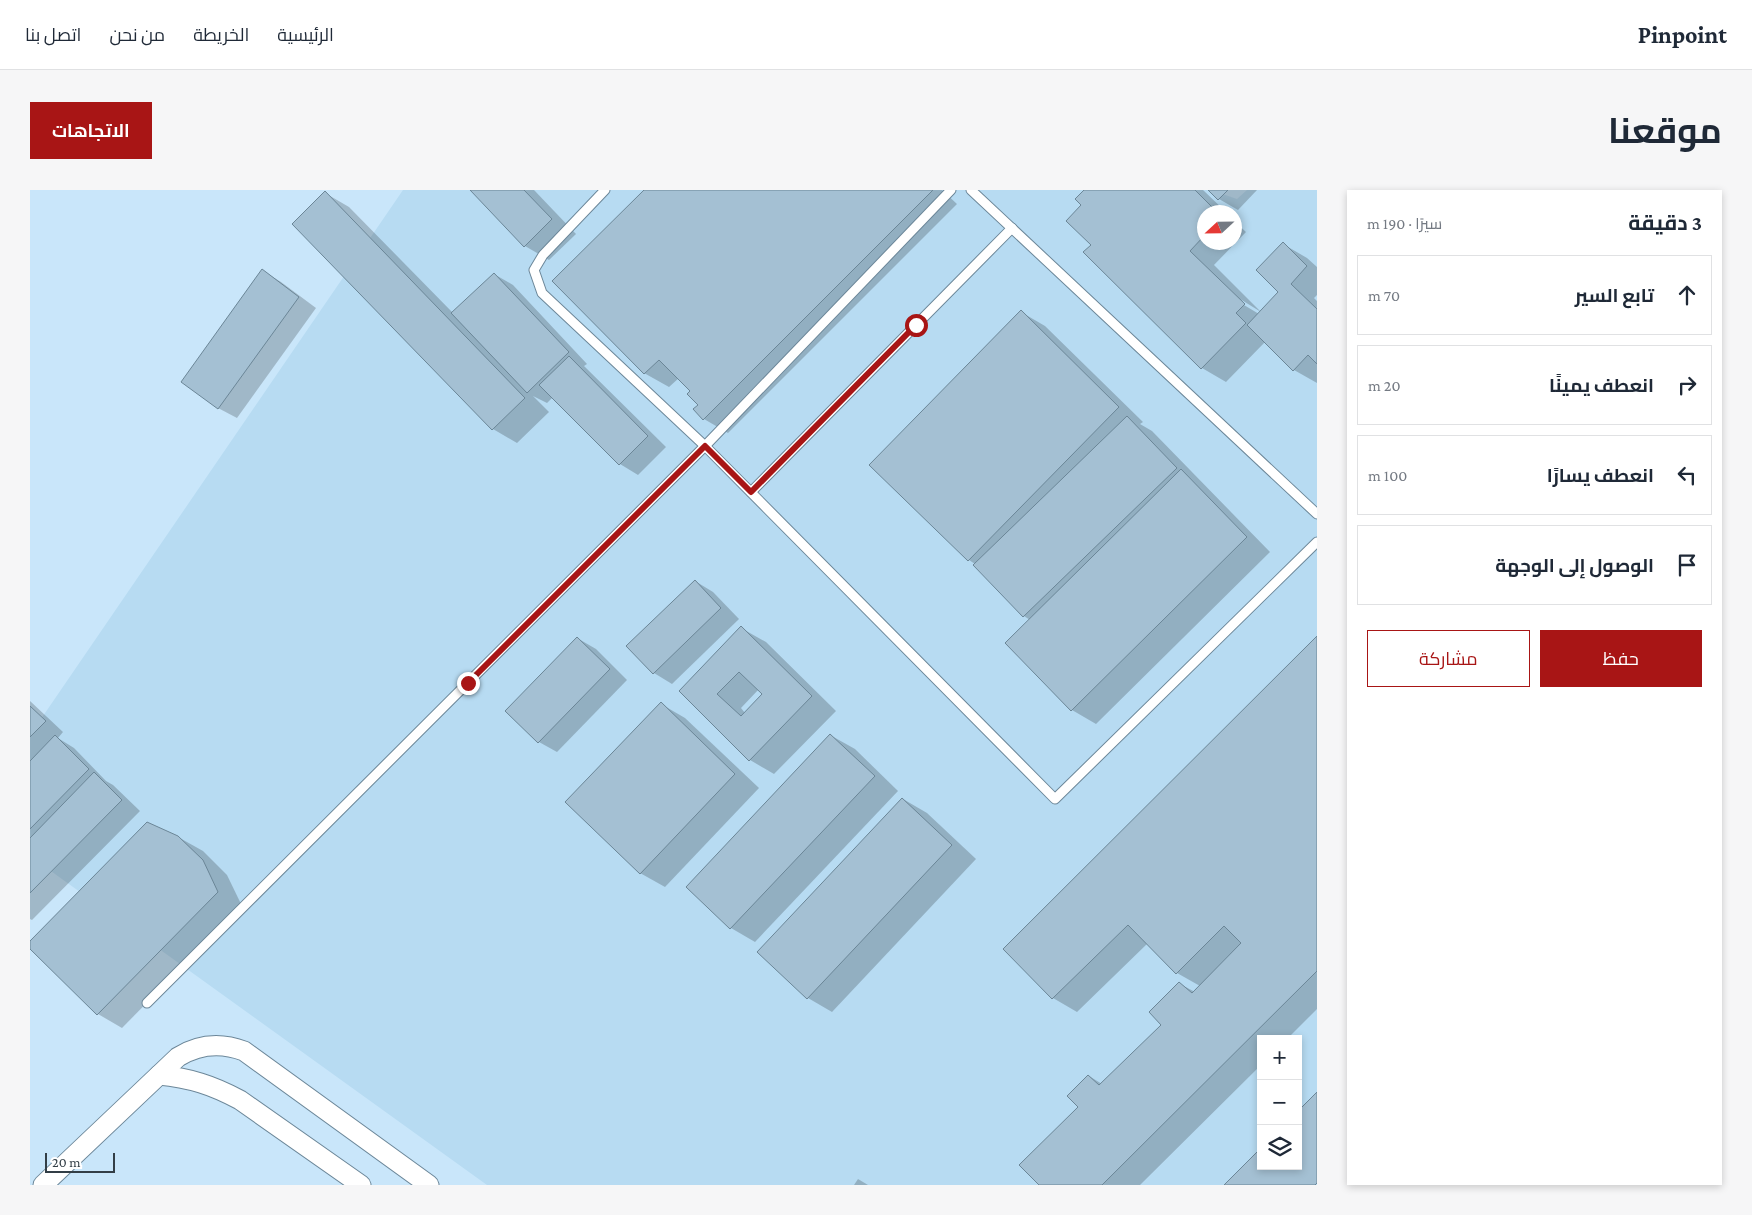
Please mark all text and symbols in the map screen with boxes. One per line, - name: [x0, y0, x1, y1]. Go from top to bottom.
- text: Pinpoint: [1638, 21, 1727, 48]
- text: اتصل بنا: [25, 25, 81, 45]
- text: من نحن: [109, 25, 165, 45]
- text: الخريطة: [193, 25, 249, 45]
- text: الرئيسية: [277, 25, 334, 45]
- button: الاتجاهات: [30, 102, 152, 159]
- text: موقعنا: [1608, 112, 1722, 151]
- north arrow: [1197, 205, 1242, 250]
- text: 3 دقيقة: [1628, 211, 1702, 235]
- text: سيرًا · 190 m: [1367, 215, 1442, 232]
- icon: ahead: [1673, 281, 1701, 309]
- text: تابع السير: [1575, 285, 1654, 306]
- text: 70 m: [1368, 287, 1400, 304]
- route start: [905, 314, 928, 337]
- icon: right: [1673, 371, 1701, 399]
- text: انعطف يمينًا: [1549, 375, 1654, 396]
- text: 20 m: [1368, 377, 1401, 394]
- icon: left: [1673, 461, 1701, 489]
- text: انعطف يسارًا: [1547, 465, 1654, 486]
- text: 100 m: [1368, 467, 1407, 484]
- icon: arrive: [1673, 551, 1701, 579]
- text: الوصول إلى الوجهة: [1495, 555, 1654, 576]
- button: مشاركة: [1367, 630, 1530, 687]
- button: حفظ: [1540, 630, 1702, 687]
- route end: [457, 672, 480, 695]
- map controls: [1257, 1035, 1302, 1170]
- button: +: [1257, 1035, 1302, 1080]
- button: −: [1257, 1080, 1302, 1125]
- button: layers: [1257, 1125, 1302, 1170]
- scale bar: [45, 1150, 115, 1173]
- text: 20 m: [52, 1154, 80, 1170]

